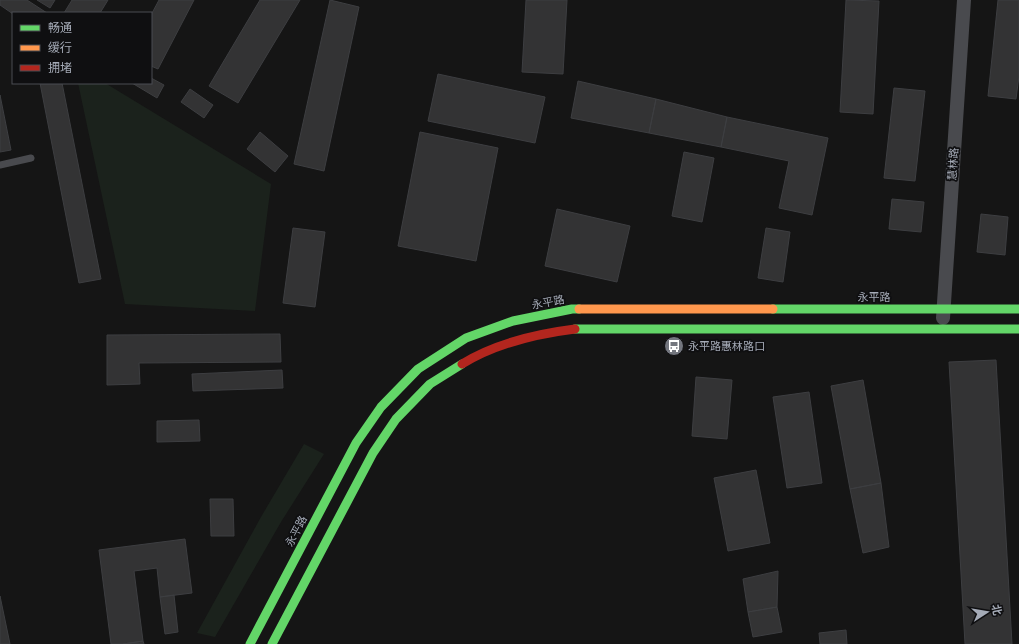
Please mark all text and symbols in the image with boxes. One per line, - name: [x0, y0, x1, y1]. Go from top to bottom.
- legend: [12, 12, 152, 84]
- text: 畅通: [48, 20, 72, 35]
- text: 缓行: [48, 40, 72, 55]
- text: 拥堵: [48, 60, 72, 75]
- street label: 慧林路: [945, 147, 961, 181]
- street label: 永平路: [858, 290, 891, 304]
- street label: 永平路: [530, 292, 566, 312]
- bus stop icon: 永平路惠林路口: [663, 335, 685, 357]
- place label: 永平路惠林路口: [688, 339, 765, 353]
- street label: 永平路: [282, 513, 310, 549]
- north arrow: [967, 592, 1007, 632]
- text: 北: [989, 603, 1005, 617]

